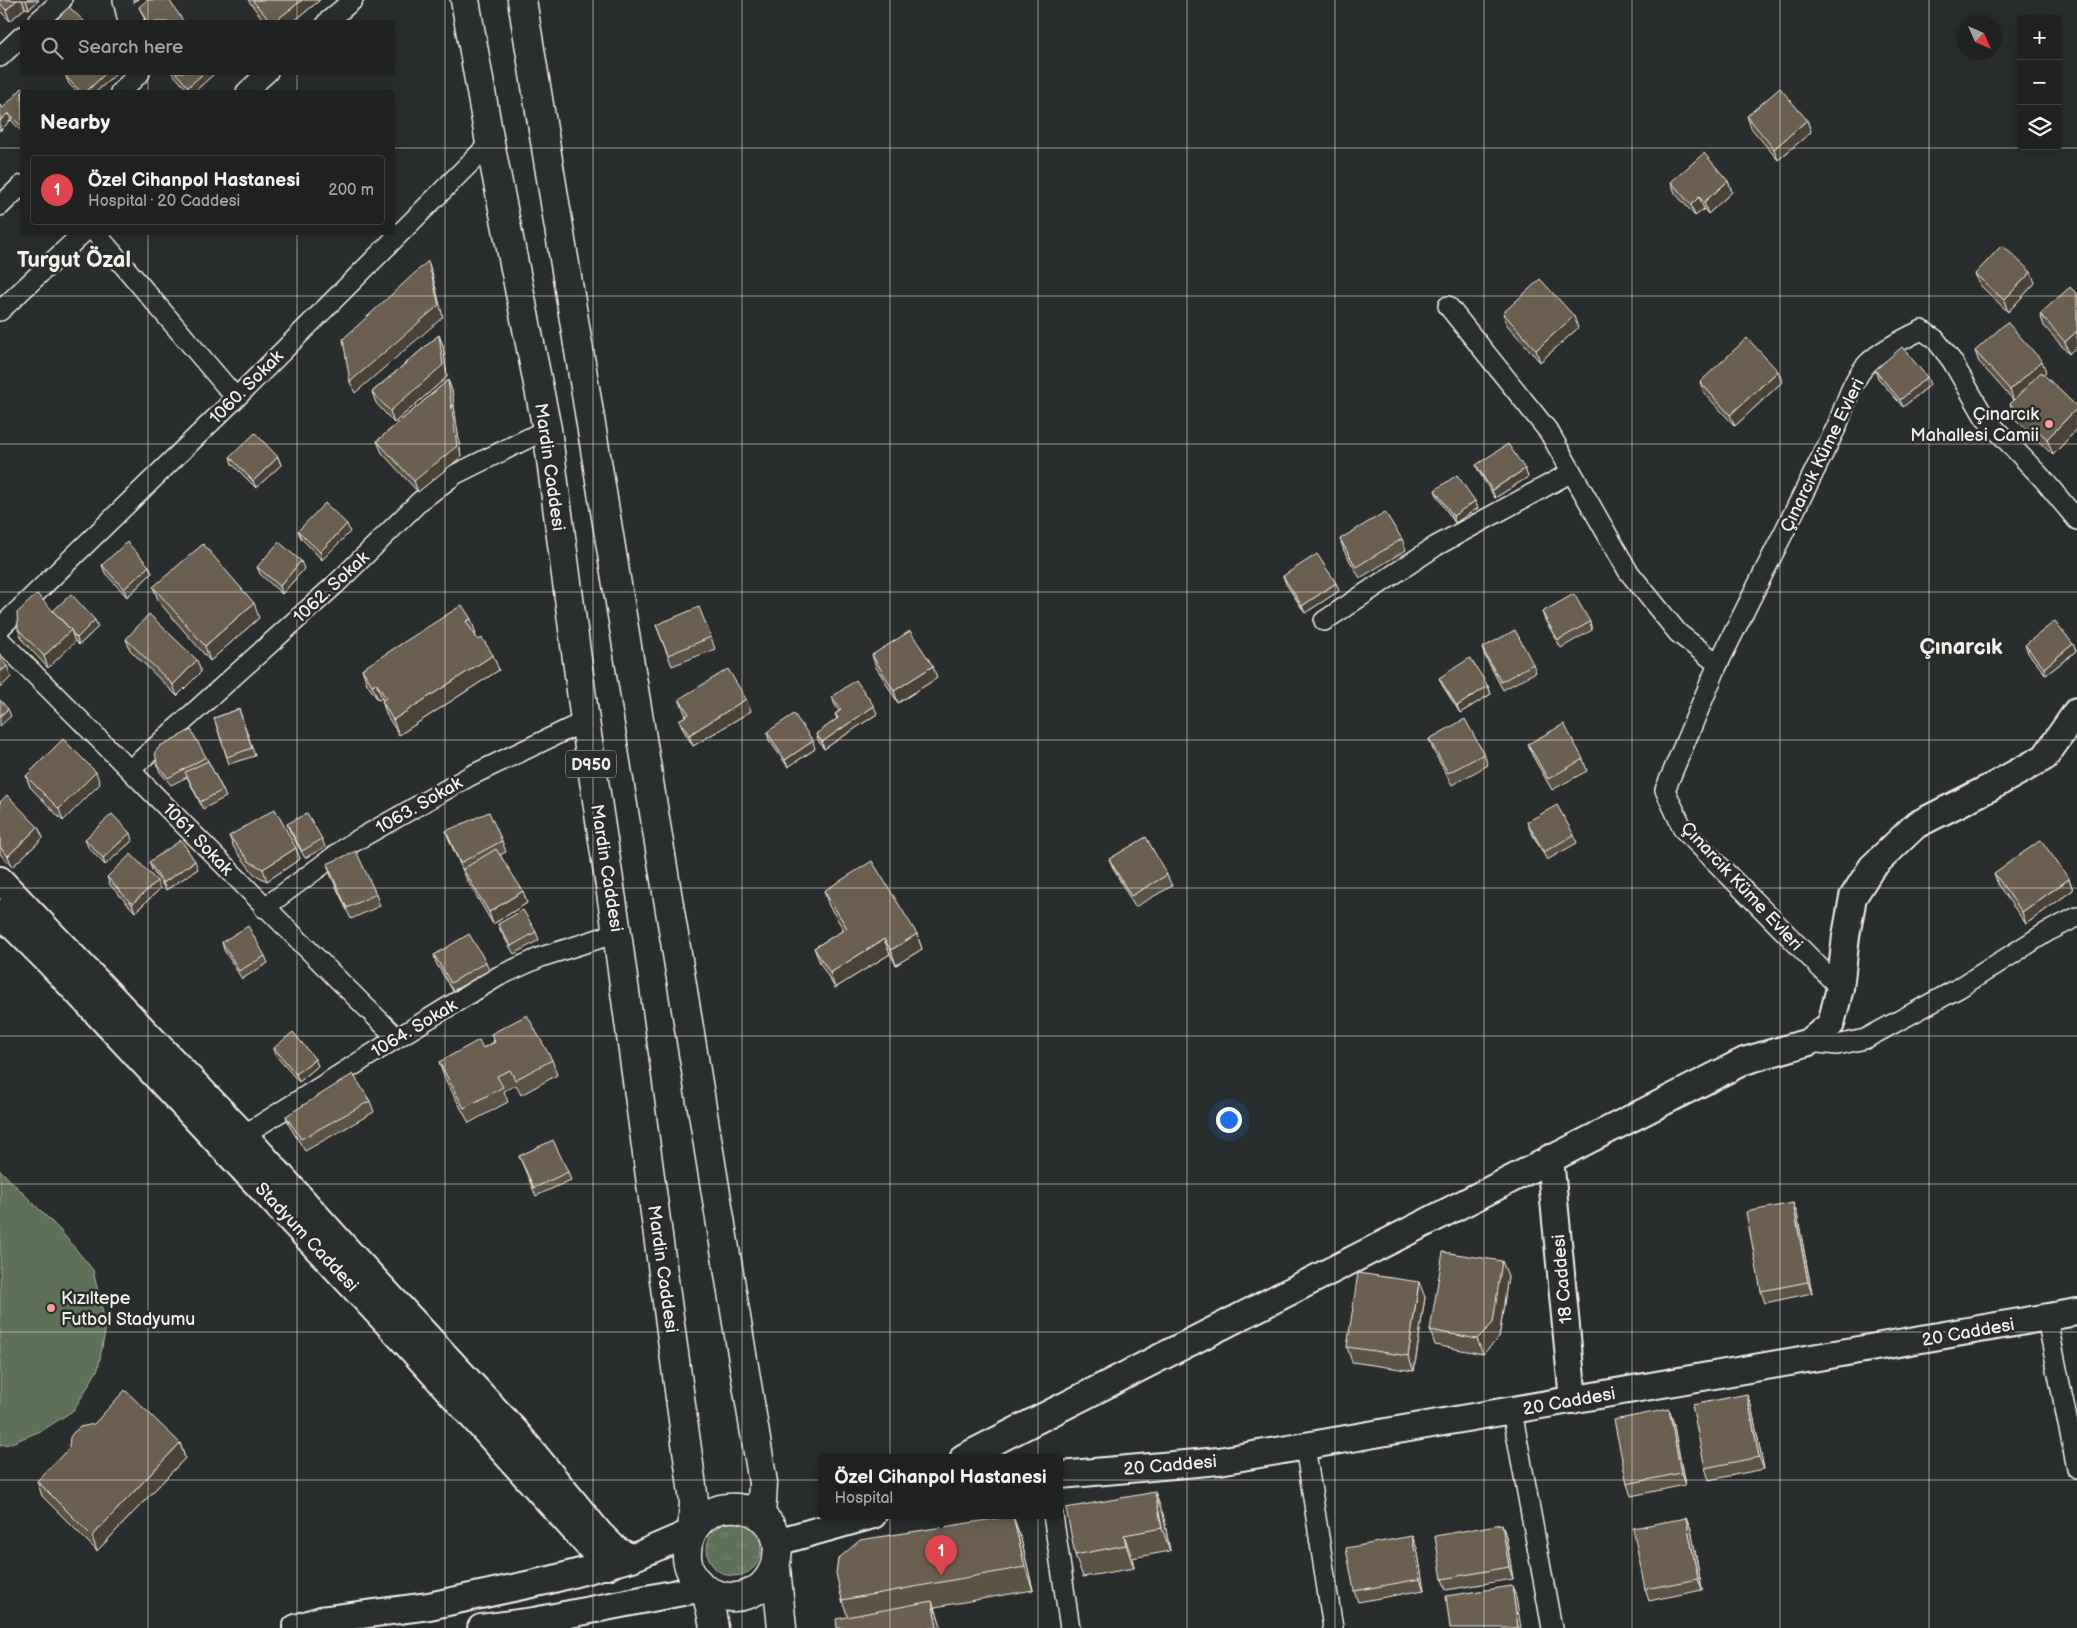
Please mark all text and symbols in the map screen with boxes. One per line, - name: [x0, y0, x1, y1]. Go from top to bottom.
- north arrow: [1957, 15, 2002, 60]
- map controls: [2017, 15, 2062, 150]
- button: +: [2017, 15, 2062, 60]
- search box: [20, 20, 395, 75]
- icon: search: [38, 34, 66, 62]
- text: Search here: [78, 36, 183, 59]
- button: −: [2017, 60, 2062, 105]
- button: layers: [2017, 105, 2062, 150]
- text: Nearby: [40, 110, 110, 135]
- text: Özel Cihanpol Hastanesi: [88, 169, 300, 192]
- text: 1: [54, 181, 60, 200]
- text: 200 m: [328, 181, 374, 200]
- text: Hospital · 20 Caddesi: [88, 192, 240, 211]
- district label: Turgut Özal: [17, 245, 131, 274]
- street label: 1060. Sokak: [205, 346, 288, 429]
- street label: Çınarcık Küme Evleri: [1776, 375, 1869, 536]
- street label: Mardin Caddesi: [530, 402, 569, 532]
- place label: Çınarcık Mahallesi Camii: [1910, 404, 2039, 446]
- marker: Çınarcık Mahallesi Camii: [2043, 418, 2055, 430]
- street label: 1062. Sokak: [289, 547, 374, 628]
- district label: Çınarcık: [1919, 634, 2003, 661]
- road number: D950: [566, 751, 616, 778]
- street label: 1063. Sokak: [372, 772, 466, 839]
- street label: 1061. Sokak: [158, 799, 237, 880]
- street label: Mardin Caddesi: [586, 803, 627, 933]
- street label: Çınarcık Küme Evleri: [1676, 818, 1807, 955]
- street label: 1064. Sokak: [368, 995, 461, 1062]
- your location: [1216, 1107, 1242, 1133]
- street label: Stadyum Caddesi: [251, 1178, 363, 1296]
- street label: Mardin Caddesi: [643, 1204, 682, 1334]
- street label: 18 Caddesi: [1548, 1233, 1577, 1325]
- place label: Kızıltepe Futbol Stadyumu: [61, 1288, 195, 1330]
- marker: Kızıltepe Futbol Stadyumu: [45, 1302, 57, 1314]
- street label: 20 Caddesi: [1920, 1314, 2016, 1351]
- street label: 20 Caddesi: [1521, 1383, 1617, 1420]
- street label: 20 Caddesi: [1123, 1451, 1218, 1480]
- popup: [818, 1454, 1063, 1519]
- text: Özel Cihanpol Hastanesi: [834, 1466, 1047, 1489]
- text: Hospital: [834, 1489, 893, 1508]
- pin: 1: [925, 1535, 957, 1576]

